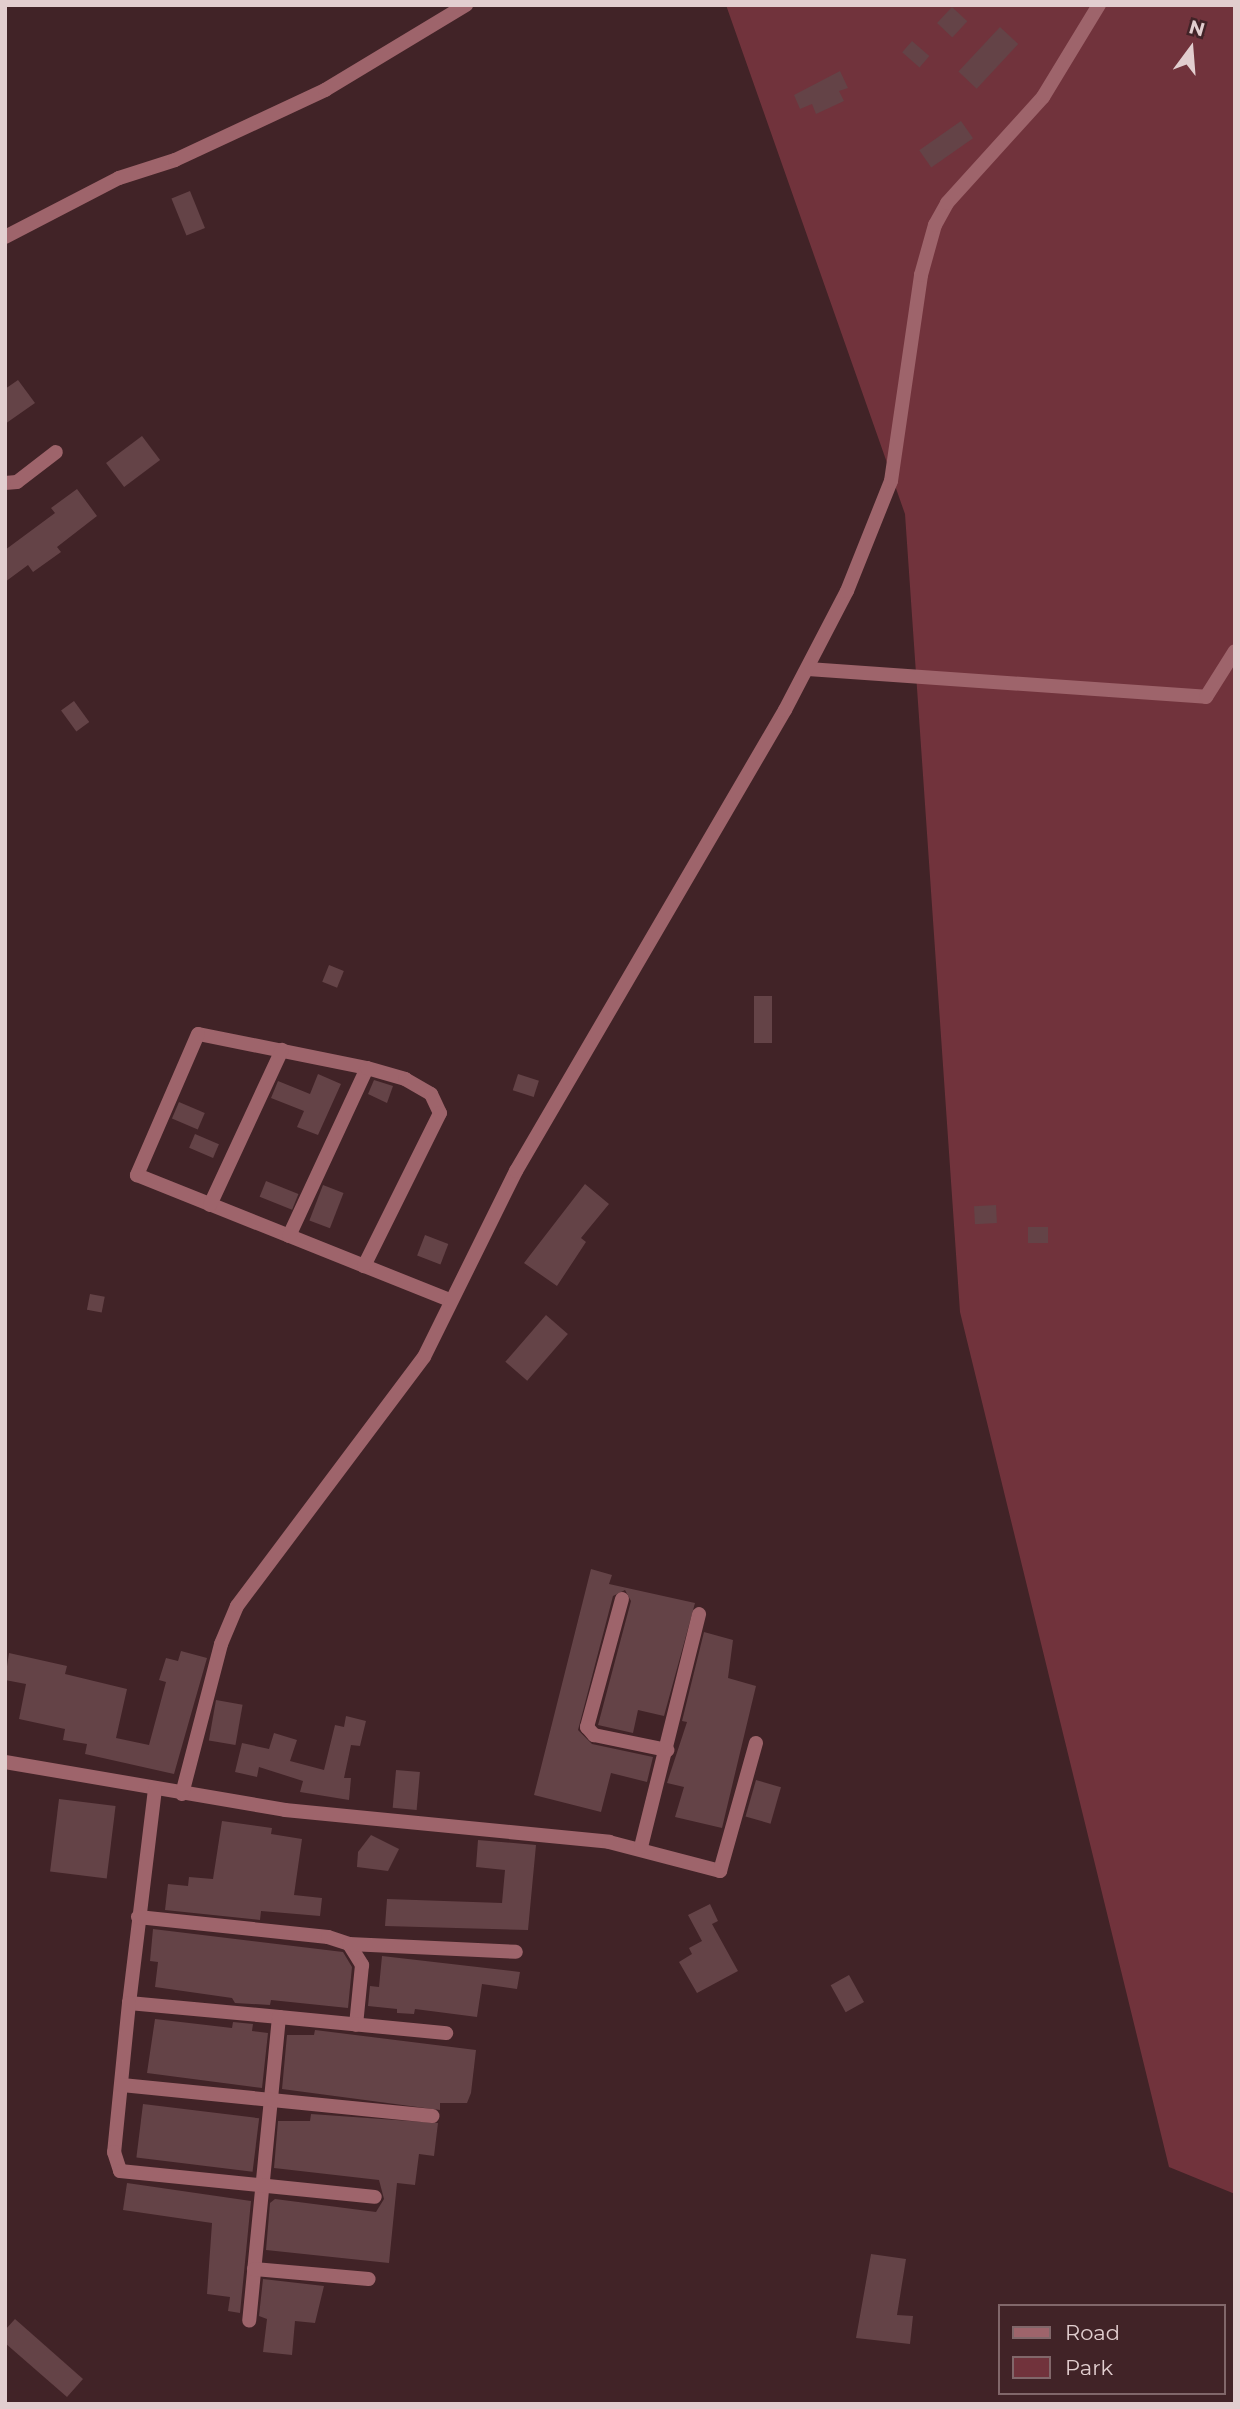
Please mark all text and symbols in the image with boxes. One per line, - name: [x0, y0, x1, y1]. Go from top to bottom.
- north arrow: [1156, 14, 1226, 84]
- text: N: [1186, 15, 1207, 42]
- legend: [998, 2304, 1226, 2395]
- text: Road: [1065, 2320, 1120, 2345]
- text: Park: [1065, 2355, 1113, 2380]

